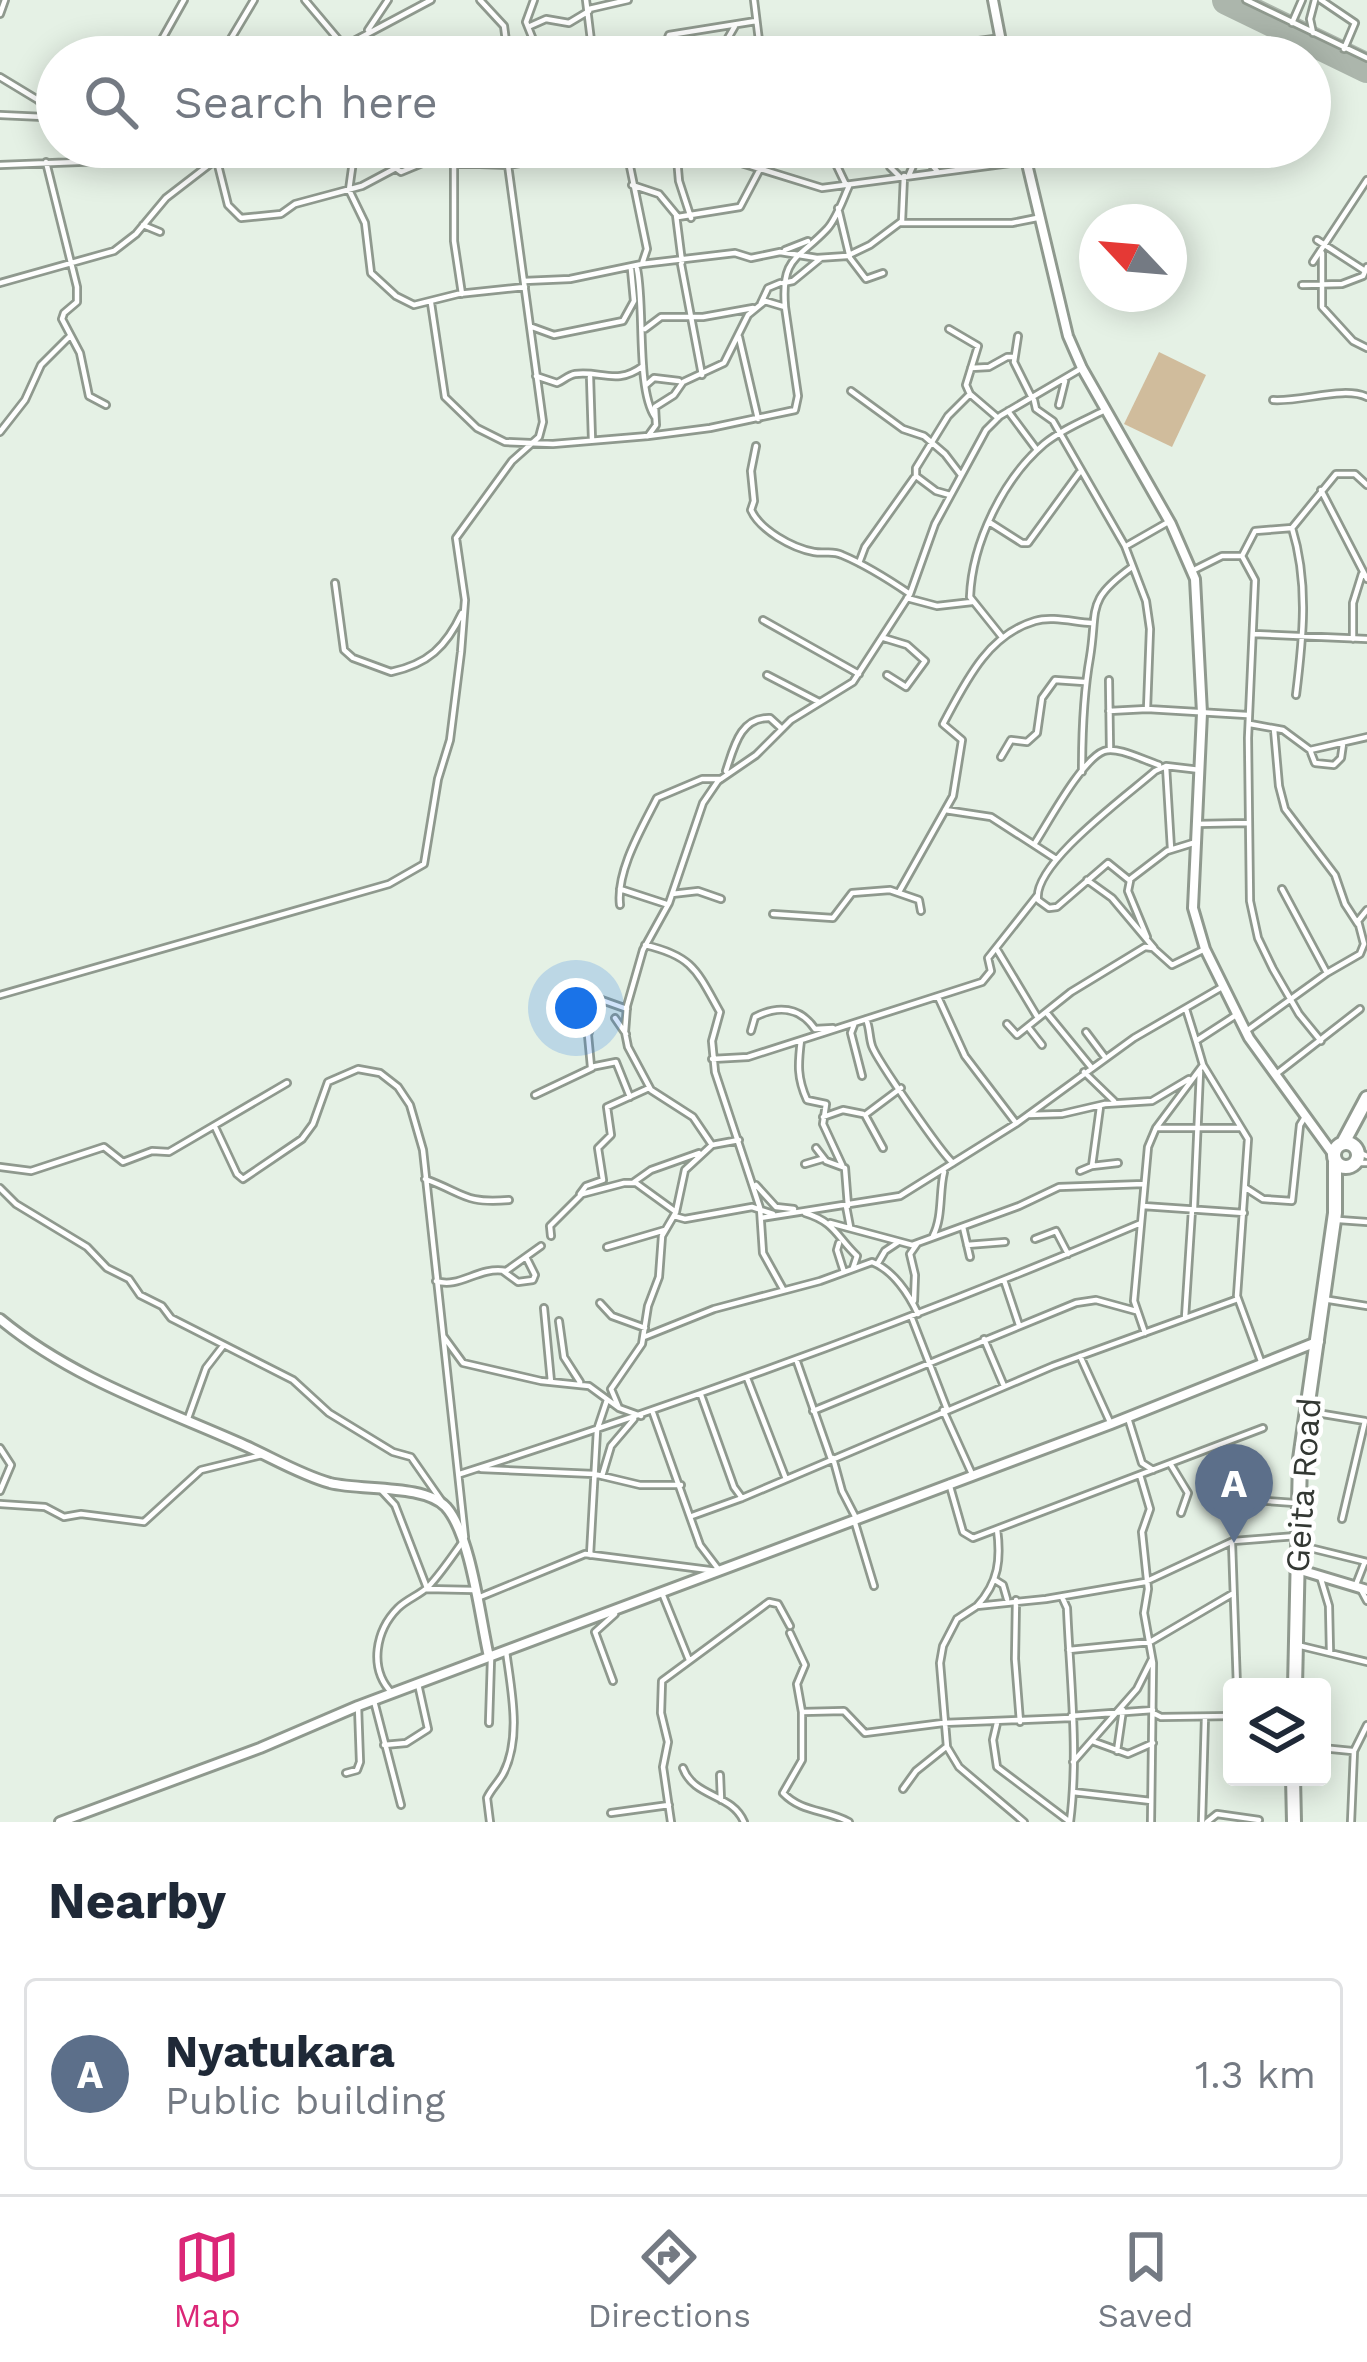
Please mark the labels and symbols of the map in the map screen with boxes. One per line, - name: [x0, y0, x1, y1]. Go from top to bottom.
- north arrow: [1079, 204, 1187, 312]
- your location: [546, 978, 606, 1038]
- street label: Geita Road: [1277, 1396, 1329, 1574]
- pin: A: [1195, 1444, 1273, 1543]

